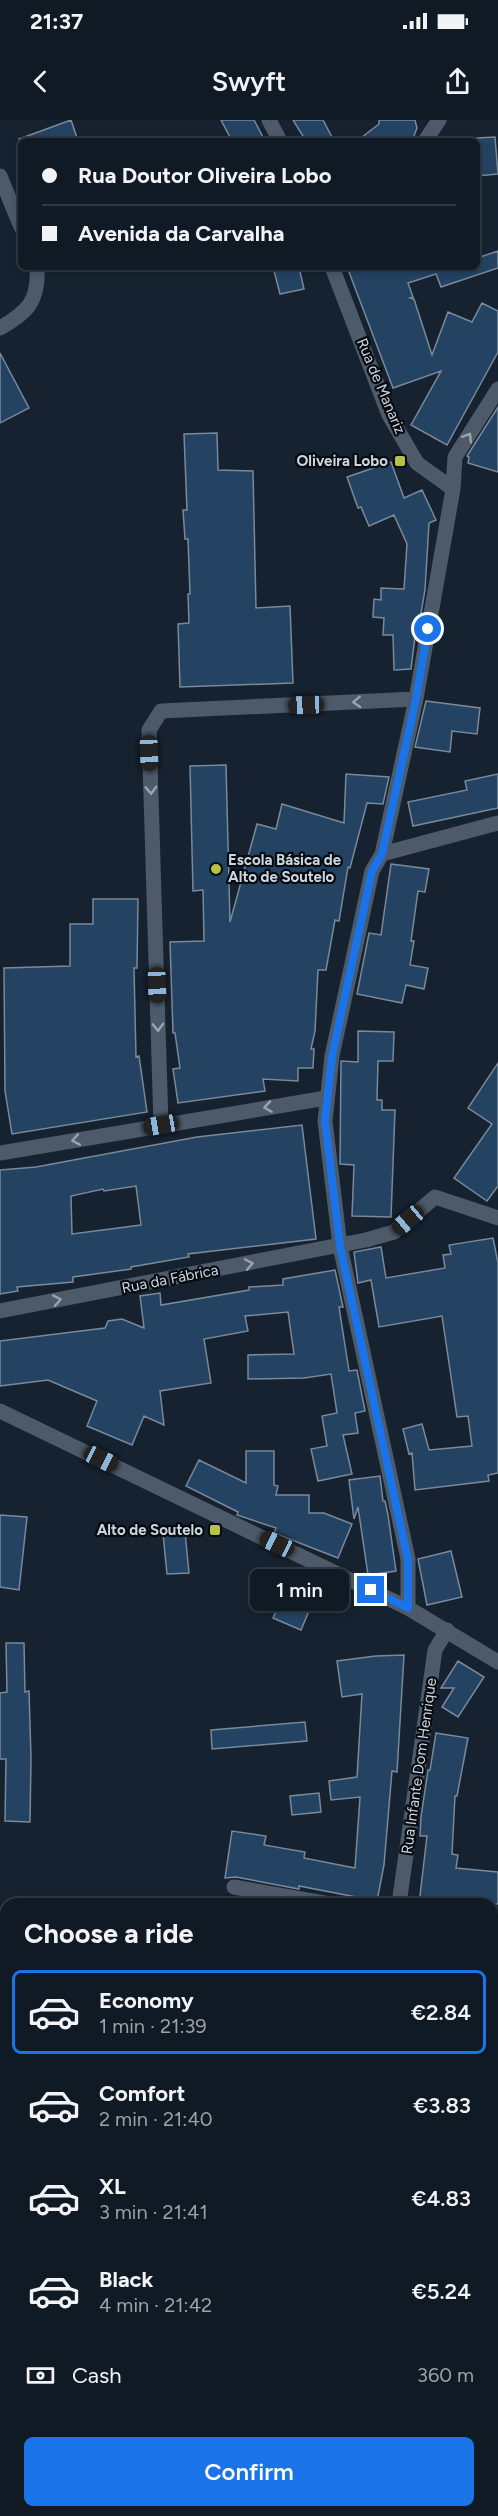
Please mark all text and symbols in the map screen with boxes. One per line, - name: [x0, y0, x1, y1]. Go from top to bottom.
- text: 21:37: [30, 8, 83, 35]
- icon: back: [24, 65, 57, 98]
- text: Swyft: [212, 65, 286, 98]
- icon: share: [441, 65, 474, 98]
- text: Rua Doutor Oliveira Lobo: [78, 162, 331, 189]
- text: Avenida da Carvalha: [78, 220, 285, 247]
- street label: Rua de Manariz: [353, 336, 409, 436]
- one-way arrow: [461, 432, 472, 443]
- place label: Oliveira Lobo: [297, 452, 388, 470]
- marker: Oliveira Lobo: [393, 454, 407, 468]
- route start: [414, 615, 441, 642]
- car: [288, 695, 324, 715]
- one-way arrow: [353, 696, 362, 709]
- car: [139, 735, 159, 771]
- one-way arrow: [144, 786, 157, 795]
- place label: Escola Básica de Alto de Soutelo: [228, 851, 342, 886]
- marker: Escola Básica de Alto de Soutelo: [209, 862, 223, 876]
- car: [147, 967, 167, 1003]
- one-way arrow: [152, 1022, 164, 1031]
- one-way arrow: [264, 1101, 273, 1113]
- car: [142, 1113, 180, 1137]
- one-way arrow: [71, 1133, 81, 1146]
- car: [388, 1202, 428, 1238]
- one-way arrow: [244, 1258, 254, 1271]
- street label: Rua da Fábrica: [120, 1261, 220, 1297]
- one-way arrow: [52, 1294, 62, 1307]
- car: [81, 1443, 121, 1475]
- place label: Alto de Soutelo: [97, 1521, 203, 1539]
- marker: Alto de Soutelo: [208, 1523, 222, 1537]
- car: [257, 1528, 297, 1560]
- callout: 1 min: [251, 1569, 350, 1611]
- route end: [357, 1576, 384, 1603]
- text: 1 min: [276, 1578, 323, 1602]
- street label: Rua Infante Dom Henrique: [398, 1677, 440, 1855]
- text: Choose a ride: [24, 1917, 193, 1950]
- icon: car: [27, 1985, 81, 2039]
- text: Economy: [99, 1987, 194, 2014]
- text: €2.84: [411, 1999, 471, 2026]
- text: 1 min · 21:39: [99, 2014, 207, 2038]
- icon: car: [27, 2078, 81, 2132]
- text: Comfort: [99, 2080, 185, 2107]
- text: €3.83: [413, 2092, 471, 2119]
- text: 2 min · 21:40: [99, 2107, 213, 2131]
- icon: car: [27, 2171, 81, 2225]
- text: XL: [99, 2173, 126, 2200]
- text: €4.83: [411, 2185, 471, 2212]
- text: 3 min · 21:41: [99, 2200, 208, 2224]
- icon: car: [27, 2264, 81, 2318]
- text: Black: [99, 2266, 153, 2293]
- text: €5.24: [412, 2278, 471, 2305]
- text: 4 min · 21:42: [99, 2293, 212, 2317]
- icon: cash: [24, 2359, 57, 2392]
- text: Cash: [72, 2362, 122, 2389]
- text: 360 m: [417, 2363, 474, 2387]
- button: Confirm: [24, 2437, 474, 2506]

